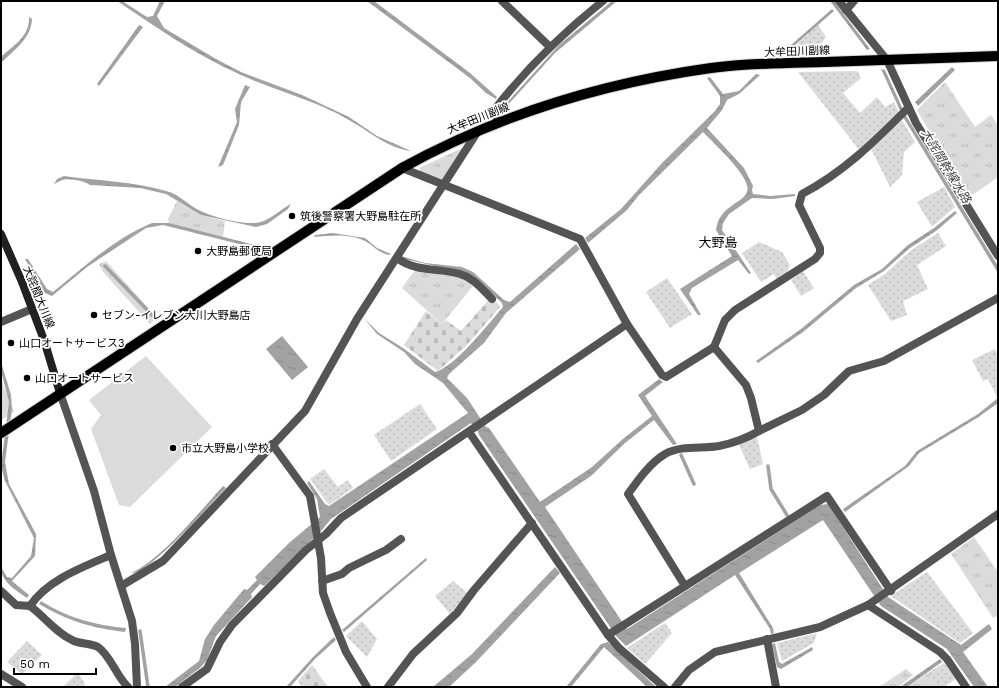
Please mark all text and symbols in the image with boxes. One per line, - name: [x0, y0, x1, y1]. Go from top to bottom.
- street label: 大牟田川副線: [764, 44, 830, 59]
- street label: 大牟田川副線: [445, 100, 511, 137]
- water label: 大詫間幹線水路: [918, 126, 974, 206]
- place label: 筑後警察署大野島駐在所: [300, 210, 422, 223]
- marker: 筑後警察署大野島駐在所: [287, 211, 297, 221]
- district label: 大野島: [698, 235, 738, 250]
- place label: 大野島郵便局: [206, 245, 272, 258]
- marker: 大野島郵便局: [193, 246, 203, 256]
- street label: 大詫間大川線: [20, 264, 57, 330]
- place label: セブン-イレブン大川大野島店: [102, 309, 251, 322]
- marker: セブン-イレブン大川大野島店: [89, 310, 99, 320]
- place label: 山口オートサービス3: [19, 337, 124, 350]
- marker: 山口オートサービス3: [6, 338, 16, 348]
- place label: 山口オートサービス: [35, 372, 134, 385]
- marker: 山口オートサービス: [22, 373, 32, 383]
- place label: 市立大野島小学校: [181, 442, 269, 455]
- marker: 市立大野島小学校: [168, 443, 178, 453]
- scale bar: [14, 650, 96, 676]
- text: 50 m: [20, 657, 50, 671]

